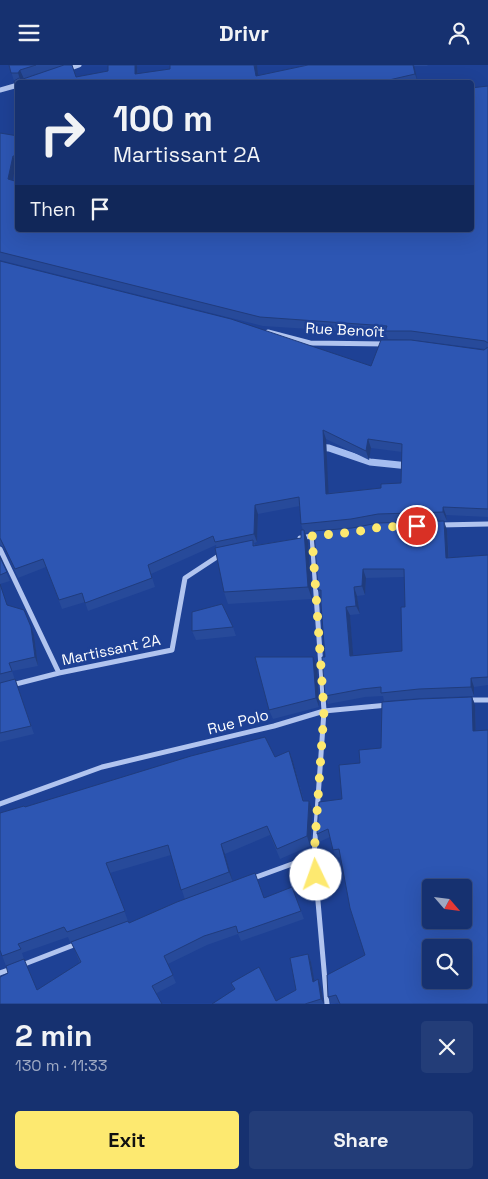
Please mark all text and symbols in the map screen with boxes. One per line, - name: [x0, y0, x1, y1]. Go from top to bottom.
- icon: menu: [15, 19, 43, 47]
- text: Drivr: [219, 19, 269, 47]
- icon: person: [445, 19, 473, 47]
- text: 100 m: [113, 97, 213, 141]
- icon: right: [30, 100, 95, 165]
- text: Martissant 2A: [113, 140, 260, 168]
- icon: arrive: [86, 195, 114, 223]
- text: Then: [30, 197, 76, 222]
- street label: Rue Benoît: [305, 318, 385, 341]
- pin: [396, 505, 438, 547]
- icon: arrive: [403, 512, 431, 540]
- street label: Martissant 2A: [60, 630, 163, 669]
- street label: Rue Polo: [205, 705, 270, 738]
- position arrow: [289, 848, 341, 900]
- north arrow: [422, 879, 472, 929]
- map controls: [422, 879, 472, 989]
- button: search: [422, 939, 472, 989]
- text: 2 min: [15, 1016, 93, 1055]
- button: close: [421, 1021, 473, 1073]
- text: 130 m · 11:33: [15, 1055, 107, 1076]
- button: Exit: [15, 1111, 239, 1169]
- button: Share: [249, 1111, 473, 1169]

